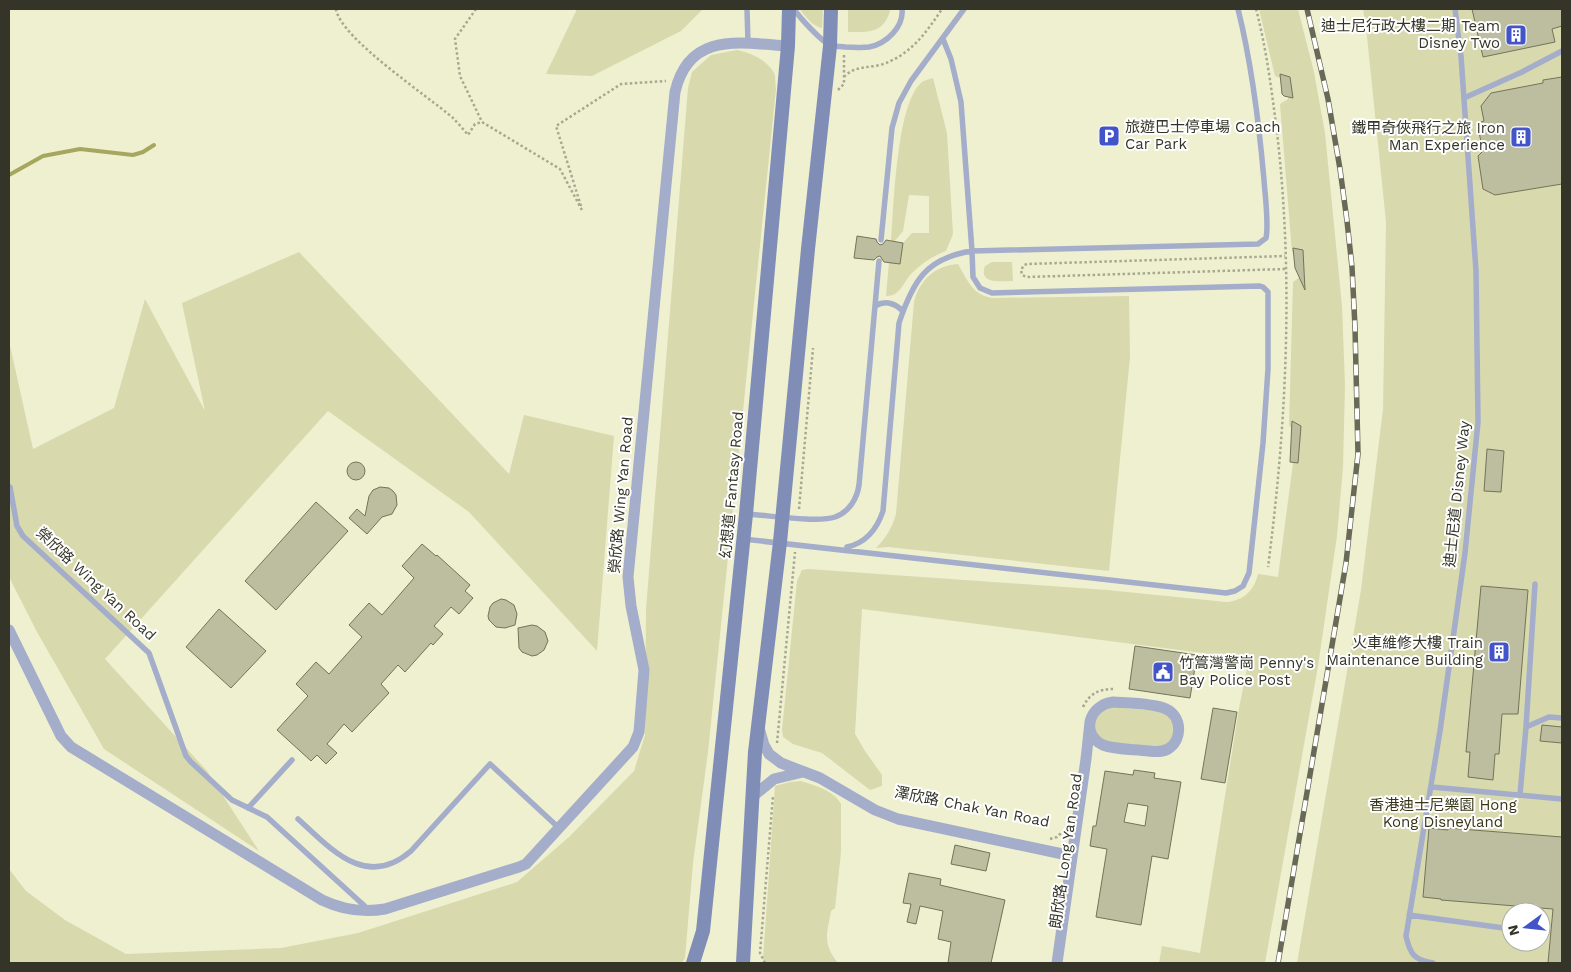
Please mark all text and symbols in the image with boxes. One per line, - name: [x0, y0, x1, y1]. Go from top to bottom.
- place label: 迪士尼行政大樓二期 Team Disney Two: [1321, 17, 1500, 52]
- building icon: 迪士尼行政大樓二期 Team Disney Two: [1504, 23, 1528, 47]
- place label: 旅遊巴士停車場 Coach Car Park: [1125, 118, 1281, 153]
- place label: 鐵甲奇俠飛行之旅 Iron Man Experience: [1351, 119, 1505, 154]
- parking icon: 旅遊巴士停車場 Coach Car Park: [1097, 124, 1121, 148]
- building icon: 鐵甲奇俠飛行之旅 Iron Man Experience: [1509, 125, 1533, 149]
- street label: 幻想道 Fantasy Road: [717, 411, 747, 559]
- street label: 榮欣路 Wing Yan Road: [605, 416, 637, 574]
- street label: 迪士尼道 Disney Way: [1440, 420, 1474, 568]
- street label: 榮欣路 Wing Yan Road: [32, 524, 160, 644]
- place label: 火車維修大樓 Train Maintenance Building: [1326, 634, 1483, 669]
- building icon: 火車維修大樓 Train Maintenance Building: [1487, 640, 1511, 664]
- place label: 竹篙灣警崗 Penny's Bay Police Post: [1179, 654, 1314, 689]
- public building icon: 竹篙灣警崗 Penny's Bay Police Post: [1151, 660, 1175, 684]
- street label: 朗欣路 Long Yan Road: [1046, 772, 1086, 930]
- street label: 澤欣路 Chak Yan Road: [893, 783, 1051, 831]
- park label: 香港迪士尼樂園 Hong Kong Disneyland: [1369, 796, 1517, 831]
- north arrow: [1501, 902, 1551, 952]
- text: N: [1504, 923, 1523, 937]

